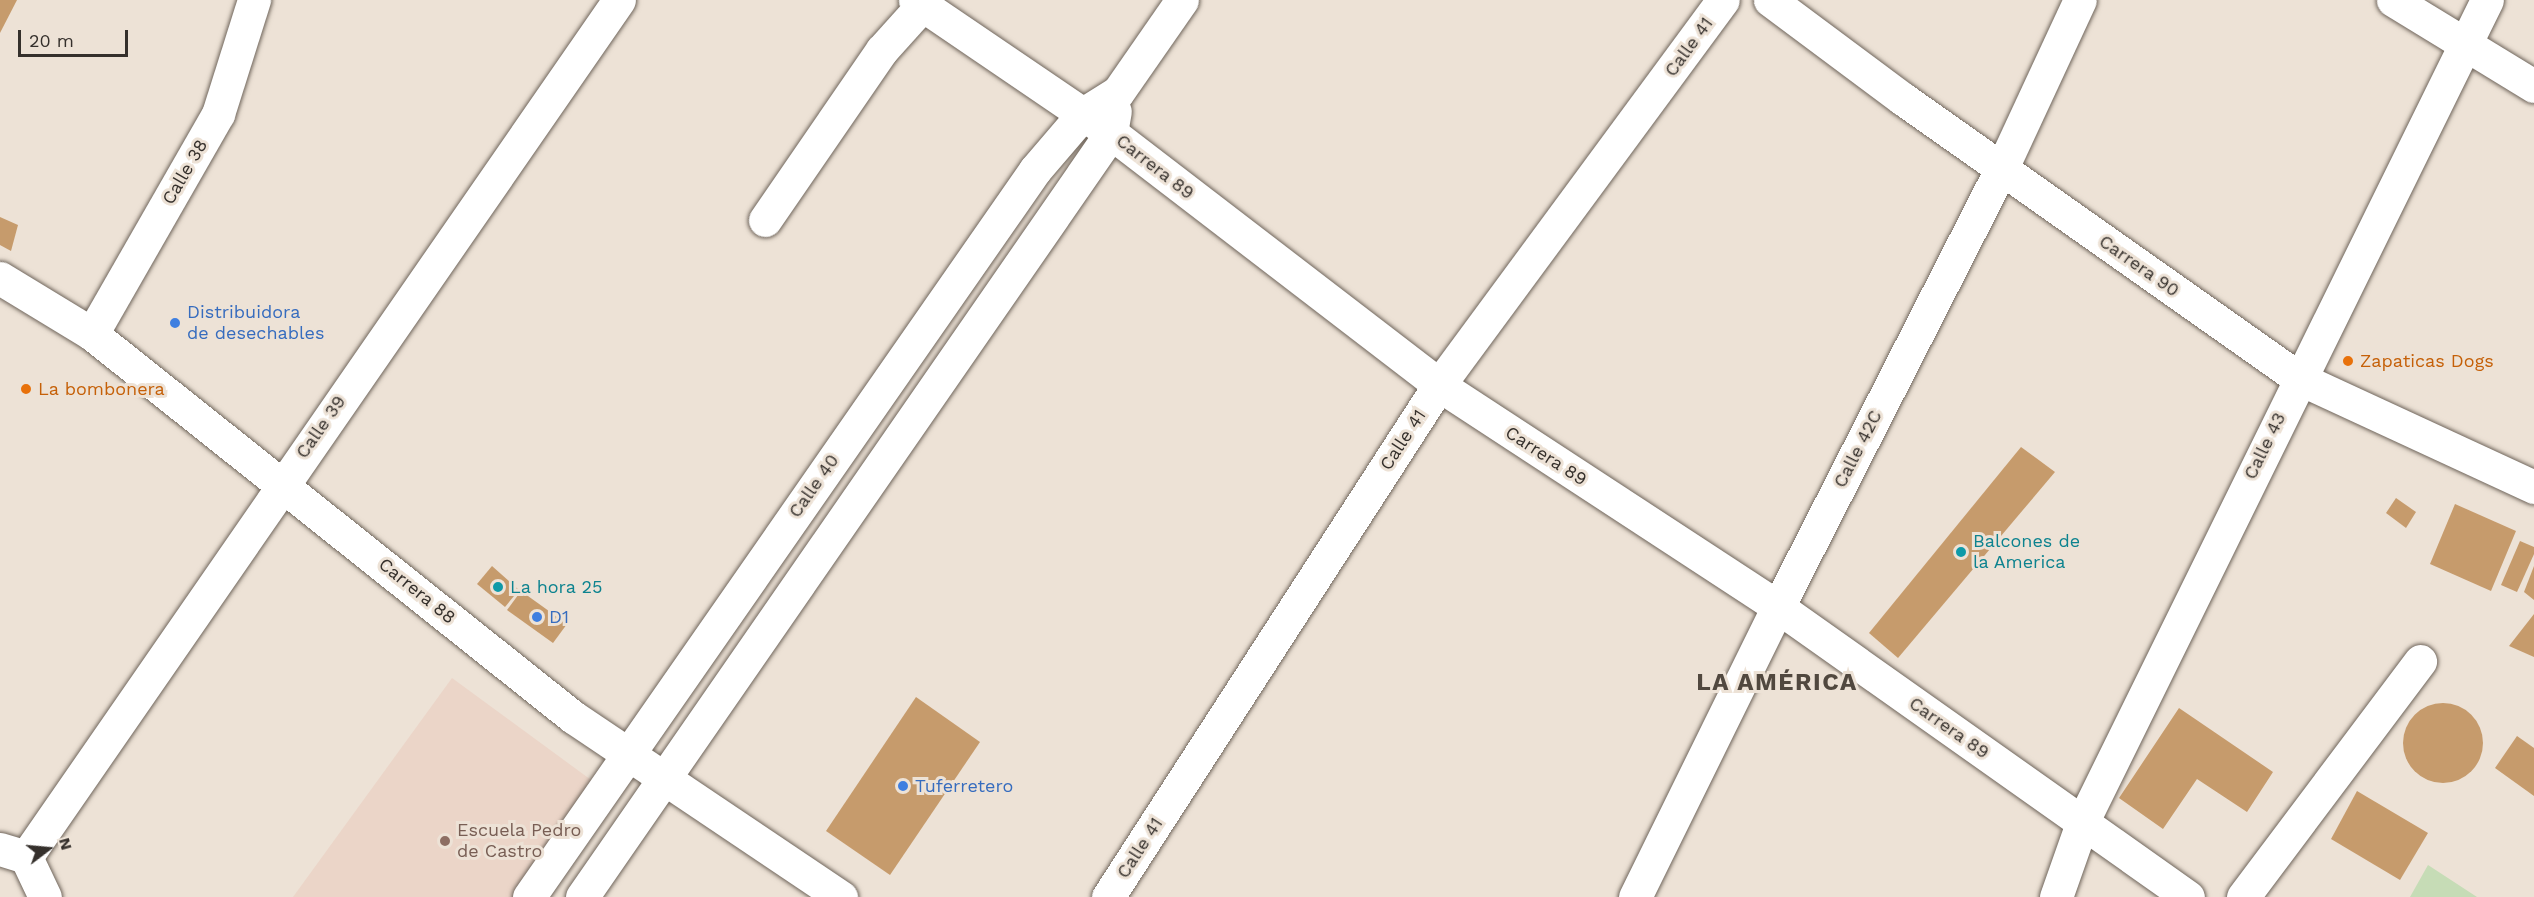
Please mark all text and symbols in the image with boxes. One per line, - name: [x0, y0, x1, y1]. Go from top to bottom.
- street label: Calle 41: [1660, 13, 1718, 81]
- scale bar: [21, 18, 130, 56]
- text: 20 m: [29, 30, 74, 51]
- street label: Carrera 89: [1112, 130, 1198, 204]
- street label: Calle 38: [158, 136, 212, 208]
- street label: Carrera 90: [2095, 230, 2183, 302]
- place label: Distribuidora de desechables: [187, 302, 324, 344]
- marker: Distribuidora de desechables: [168, 316, 182, 330]
- place label: Zapaticas Dogs: [2360, 350, 2494, 372]
- marker: Zapaticas Dogs: [2341, 354, 2355, 368]
- place label: La bombonera: [38, 378, 165, 400]
- marker: La bombonera: [19, 382, 33, 396]
- street label: Calle 39: [292, 391, 350, 463]
- street label: Calle 41: [1375, 406, 1431, 474]
- street label: Calle 42C: [1829, 407, 1887, 491]
- street label: Calle 43: [2240, 409, 2290, 483]
- street label: Carrera 89: [1501, 422, 1591, 490]
- street label: Calle 40: [784, 450, 844, 522]
- place label: Balcones de la America: [1973, 531, 2080, 574]
- marker: Balcones de la America: [1954, 545, 1968, 559]
- street label: Carrera 88: [374, 553, 460, 629]
- place label: La hora 25: [510, 576, 603, 598]
- marker: La hora 25: [491, 580, 505, 594]
- place label: D1: [549, 606, 569, 628]
- marker: D1: [530, 610, 544, 624]
- district label: LA AMÉRICA: [1696, 669, 1858, 697]
- street label: Carrera 89: [1905, 693, 1993, 763]
- place label: Tuferretero: [915, 775, 1013, 797]
- marker: Tuferretero: [896, 779, 910, 793]
- street label: Calle 41: [1112, 814, 1168, 882]
- north arrow: [18, 819, 78, 879]
- place label: Escuela Pedro de Castro: [457, 820, 582, 862]
- marker: Escuela Pedro de Castro: [438, 834, 452, 848]
- text: N: [55, 836, 77, 852]

